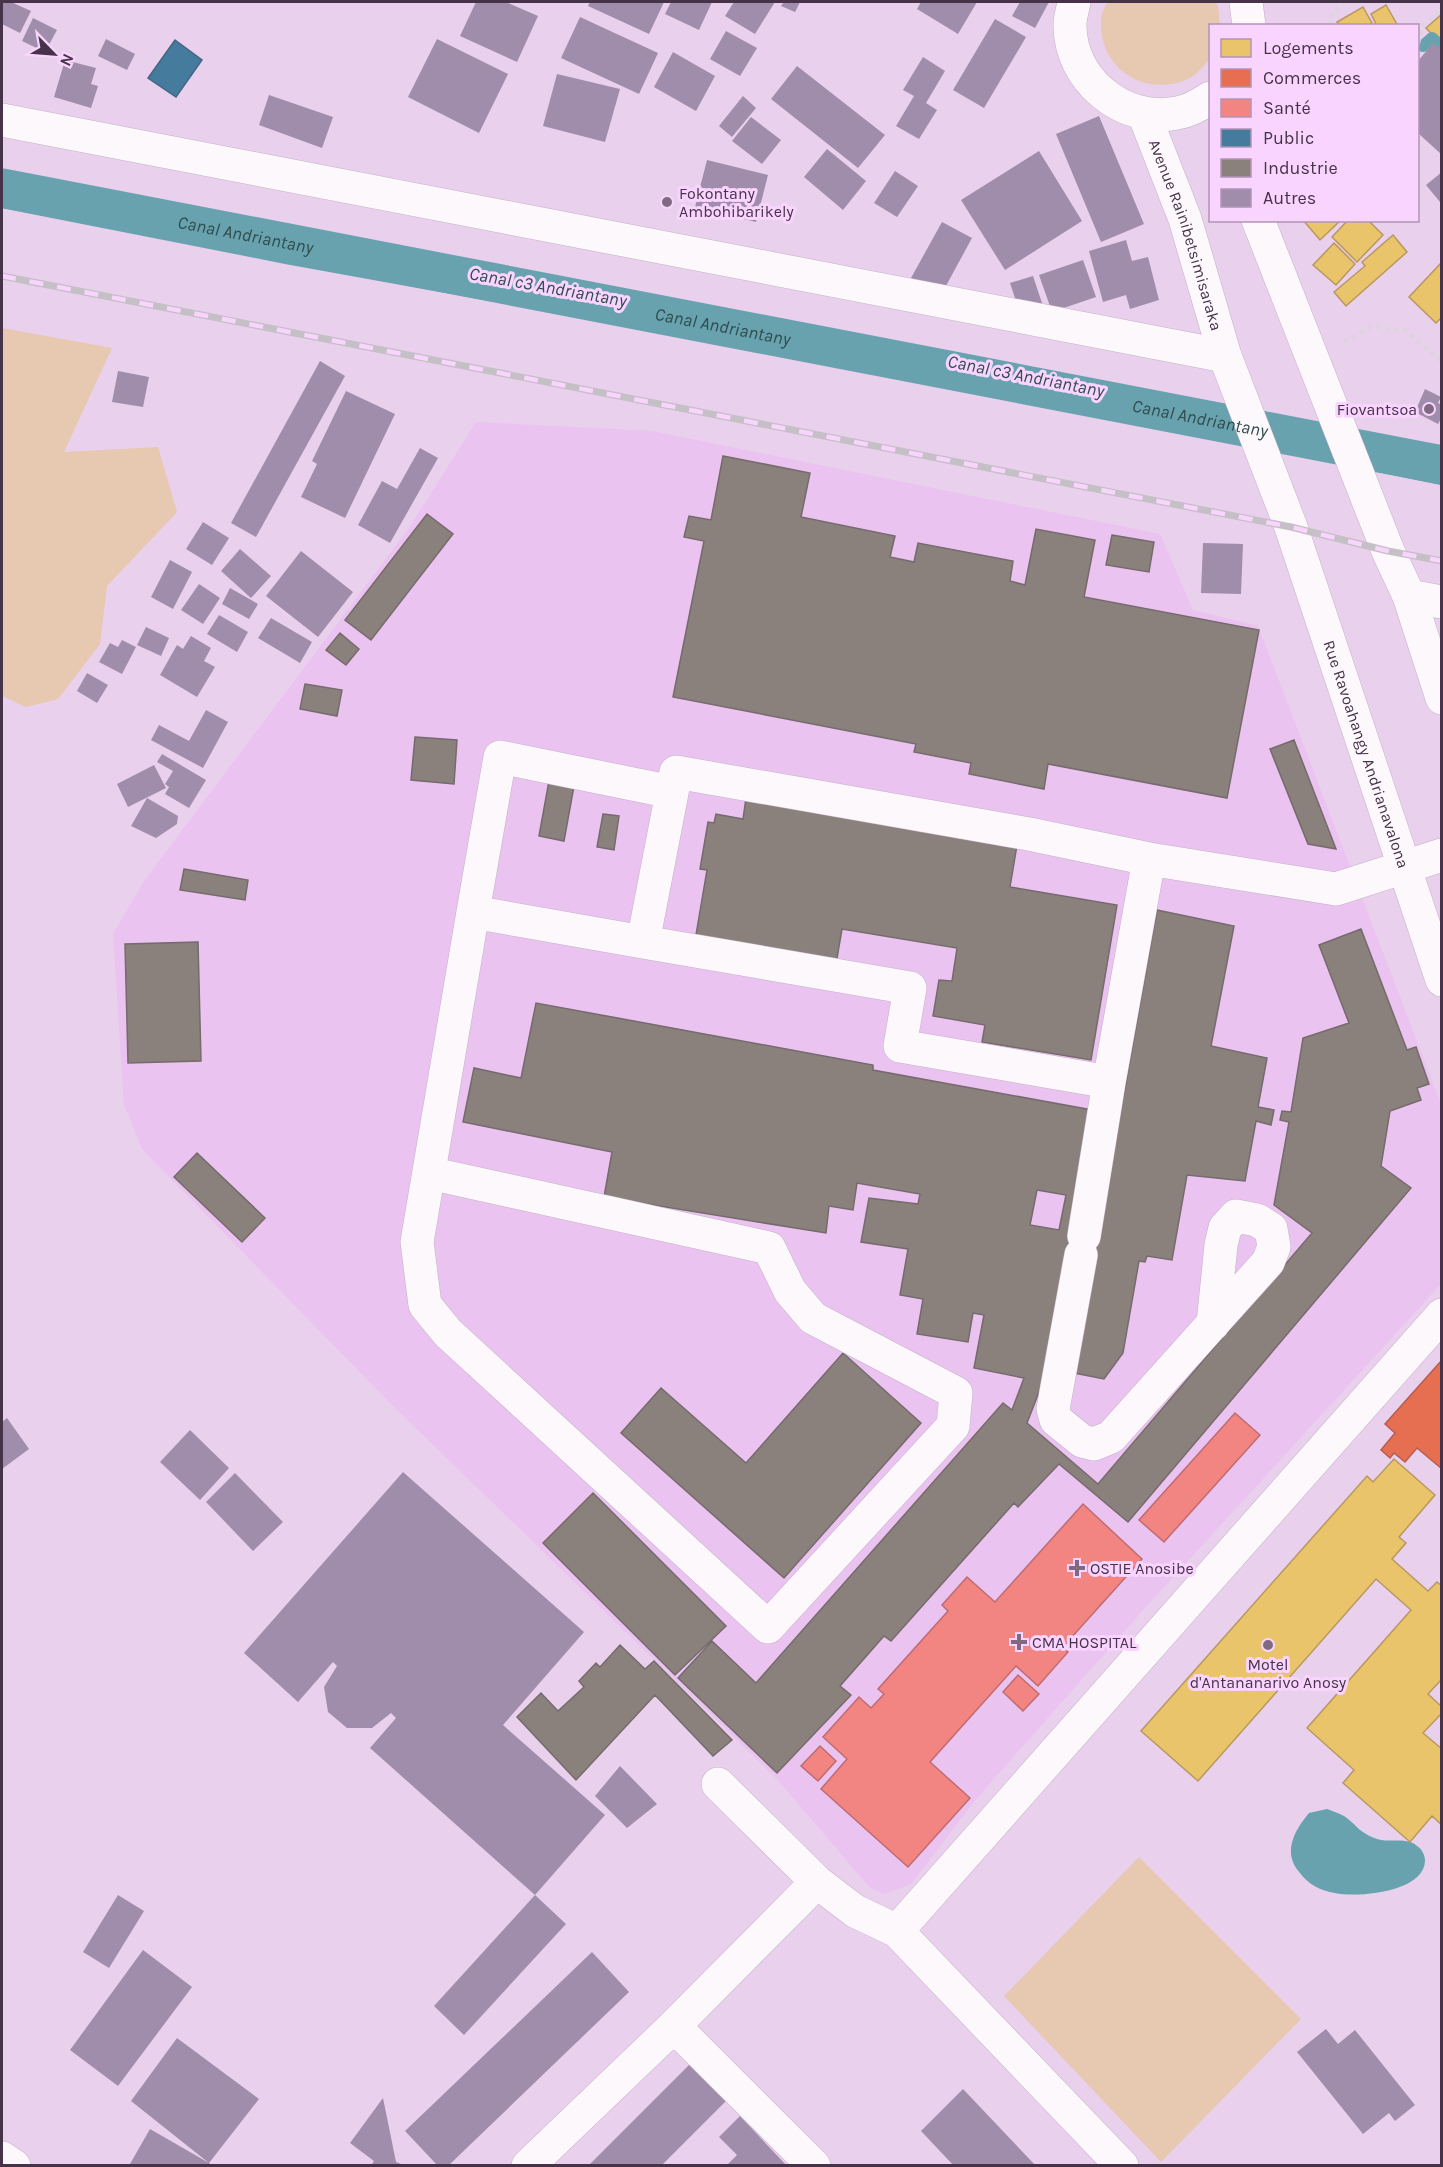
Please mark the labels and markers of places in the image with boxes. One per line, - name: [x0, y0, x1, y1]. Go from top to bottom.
- place label: Fokontany Ambohibarikely: [679, 184, 794, 221]
- marker: Fokontany Ambohibarikely: [660, 195, 674, 209]
- place label: Fiovantsoa: [1337, 400, 1417, 419]
- marker: Fiovantsoa: [1422, 402, 1436, 416]
- marker: OSTIE Anosibe: [1068, 1559, 1086, 1577]
- place label: OSTIE Anosibe: [1090, 1559, 1194, 1578]
- marker: CMA HOSPITAL: [1010, 1633, 1028, 1651]
- place label: CMA HOSPITAL: [1032, 1633, 1137, 1652]
- marker: Motel d'Antananarivo Anosy: [1261, 1638, 1275, 1652]
- place label: Motel d'Antananarivo Anosy: [1190, 1655, 1347, 1692]

